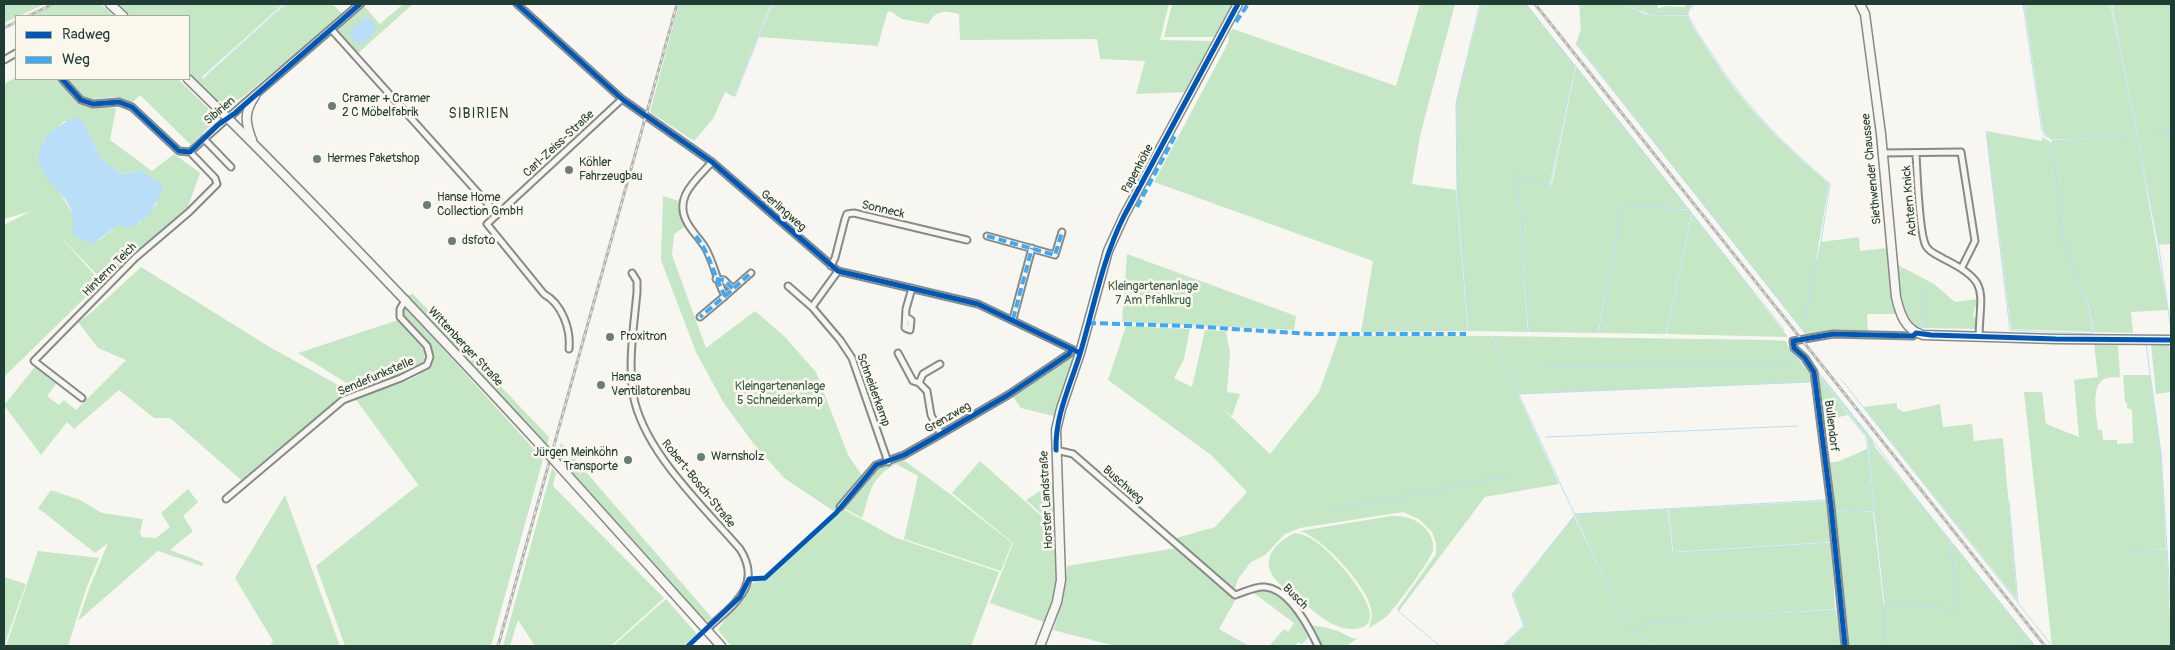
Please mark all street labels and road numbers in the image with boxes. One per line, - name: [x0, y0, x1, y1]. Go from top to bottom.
- street label: Sibirien: [202, 94, 238, 128]
- street label: Carl-Zeiss-Straße: [521, 108, 597, 180]
- street label: Siethwender Chaussee: [1859, 113, 1885, 225]
- street label: Papenhöhe: [1119, 142, 1157, 196]
- street label: Achtern Knick: [1900, 165, 1920, 237]
- street label: Gerlingweg: [757, 187, 809, 235]
- street label: Sonneck: [860, 198, 906, 222]
- street label: Hinterm Teich: [80, 240, 140, 300]
- street label: Wittenberger Straße: [424, 304, 506, 390]
- street label: Schneiderkamp: [853, 352, 893, 428]
- street label: Sendefunkstelle: [336, 354, 416, 400]
- street label: Grenzweg: [922, 399, 974, 437]
- street label: Bullendorf: [1821, 399, 1841, 453]
- street label: Robert-Bosch-Straße: [658, 437, 738, 531]
- street label: Horster Landstraße: [1037, 450, 1057, 550]
- street label: Buschweg: [1099, 463, 1147, 507]
- street label: Busch: [1279, 581, 1311, 613]

